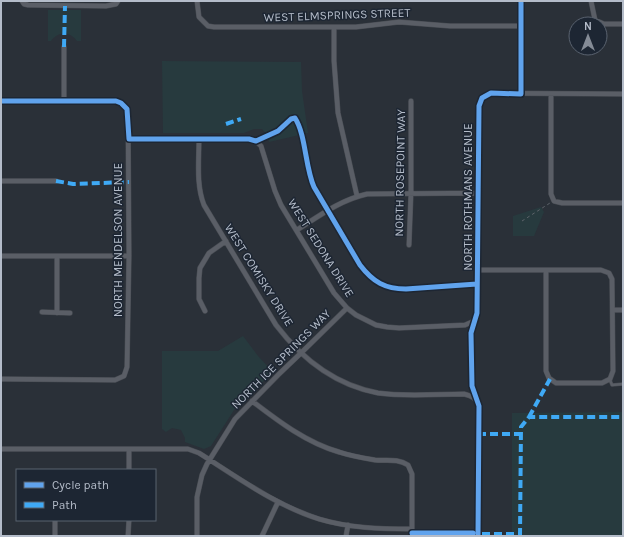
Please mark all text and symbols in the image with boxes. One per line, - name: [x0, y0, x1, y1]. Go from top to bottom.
- street label: WEST ELMSPRINGS STREET: [263, 5, 411, 25]
- north arrow: [568, 16, 608, 56]
- text: N: [584, 20, 592, 33]
- street label: NORTH ROSEPOINT WAY: [392, 109, 408, 237]
- street label: NORTH ROTHMANS AVENUE: [461, 123, 475, 271]
- street label: NORTH MENDELSON AVENUE: [111, 163, 125, 317]
- street label: WEST SEDONA DRIVE: [285, 196, 357, 300]
- street label: WEST COMISKY DRIVE: [222, 221, 296, 329]
- street label: NORTH ICE SPRINGS WAY: [228, 306, 334, 412]
- legend: [16, 469, 156, 521]
- text: Cycle path: [52, 478, 109, 492]
- text: Path: [52, 498, 77, 512]

